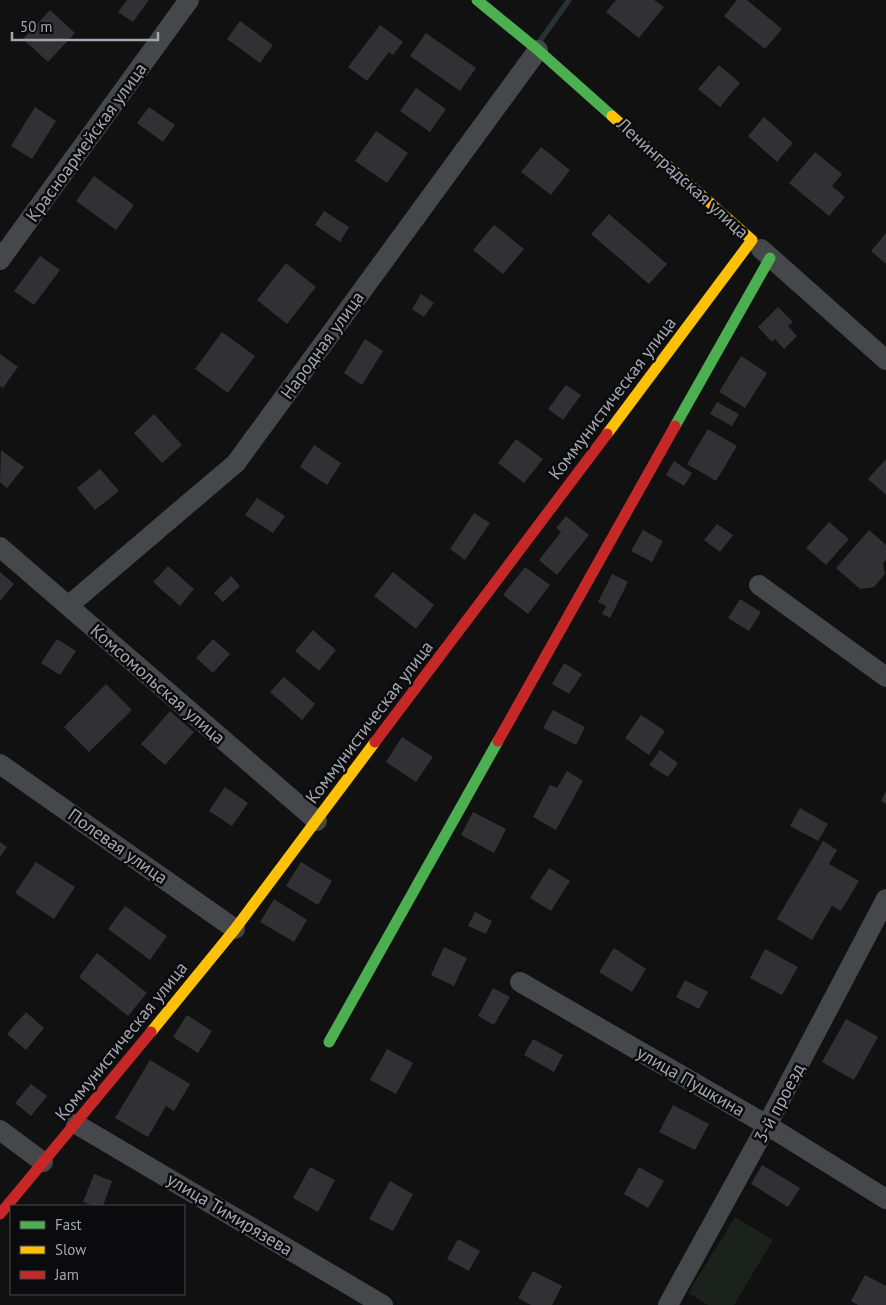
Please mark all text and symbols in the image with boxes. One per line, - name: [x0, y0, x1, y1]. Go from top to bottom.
- scale bar: [12, 10, 159, 42]
- text: 50 m: [20, 17, 53, 36]
- street label: Красноармейская улица: [21, 58, 151, 226]
- street label: Ленинградская улица: [612, 112, 754, 243]
- street label: Народная улица: [275, 287, 369, 403]
- street label: Коммунистическая улица: [543, 312, 681, 484]
- street label: Комсомольская улица: [86, 619, 230, 749]
- street label: Коммунистическая улица: [300, 636, 438, 808]
- street label: Полевая улица: [64, 803, 172, 889]
- street label: Коммунистическая улица: [50, 957, 192, 1125]
- street label: улица Пушкина: [633, 1041, 749, 1121]
- street label: 3-й проезд: [748, 1059, 810, 1147]
- street label: улица Тимирязева: [163, 1167, 297, 1261]
- legend: [10, 1205, 185, 1295]
- text: Fast: [55, 1215, 82, 1234]
- text: Slow: [55, 1240, 86, 1259]
- text: Jam: [54, 1265, 79, 1284]

